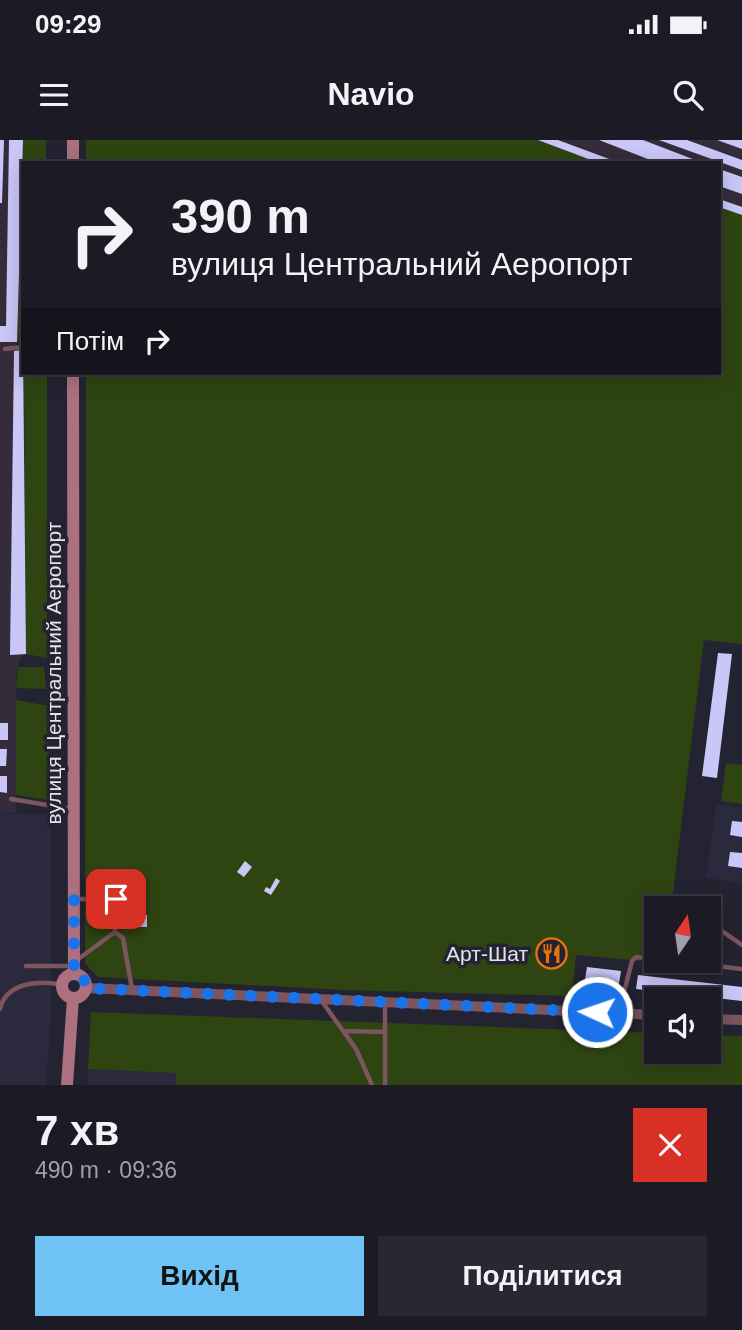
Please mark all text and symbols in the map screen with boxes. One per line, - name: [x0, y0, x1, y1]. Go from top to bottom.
- text: 09:29: [35, 9, 102, 39]
- icon: menu: [35, 76, 73, 114]
- text: Navio: [327, 76, 415, 112]
- icon: search: [669, 76, 707, 114]
- icon: right: [56, 189, 147, 280]
- text: 390 m: [171, 189, 310, 243]
- text: вулиця Центральний Аеропорт: [171, 246, 632, 282]
- icon: right: [138, 322, 176, 360]
- text: Потім: [56, 326, 124, 356]
- street label: вулиця Центральний Аеропорт: [42, 521, 65, 824]
- pin: [86, 869, 146, 929]
- icon: arrive: [97, 880, 135, 918]
- north arrow: [644, 896, 721, 973]
- map controls: [644, 896, 721, 1064]
- restaurant icon: Арт-Шат: [534, 937, 568, 971]
- place label: Арт-Шат: [446, 942, 528, 965]
- position arrow: [560, 975, 634, 1049]
- button: sound: [644, 987, 721, 1064]
- text: 7 хв: [35, 1107, 119, 1154]
- button: close: [633, 1108, 707, 1182]
- text: 490 m · 09:36: [35, 1157, 177, 1183]
- button: Вихід: [35, 1236, 364, 1316]
- button: Поділитися: [378, 1236, 707, 1316]

